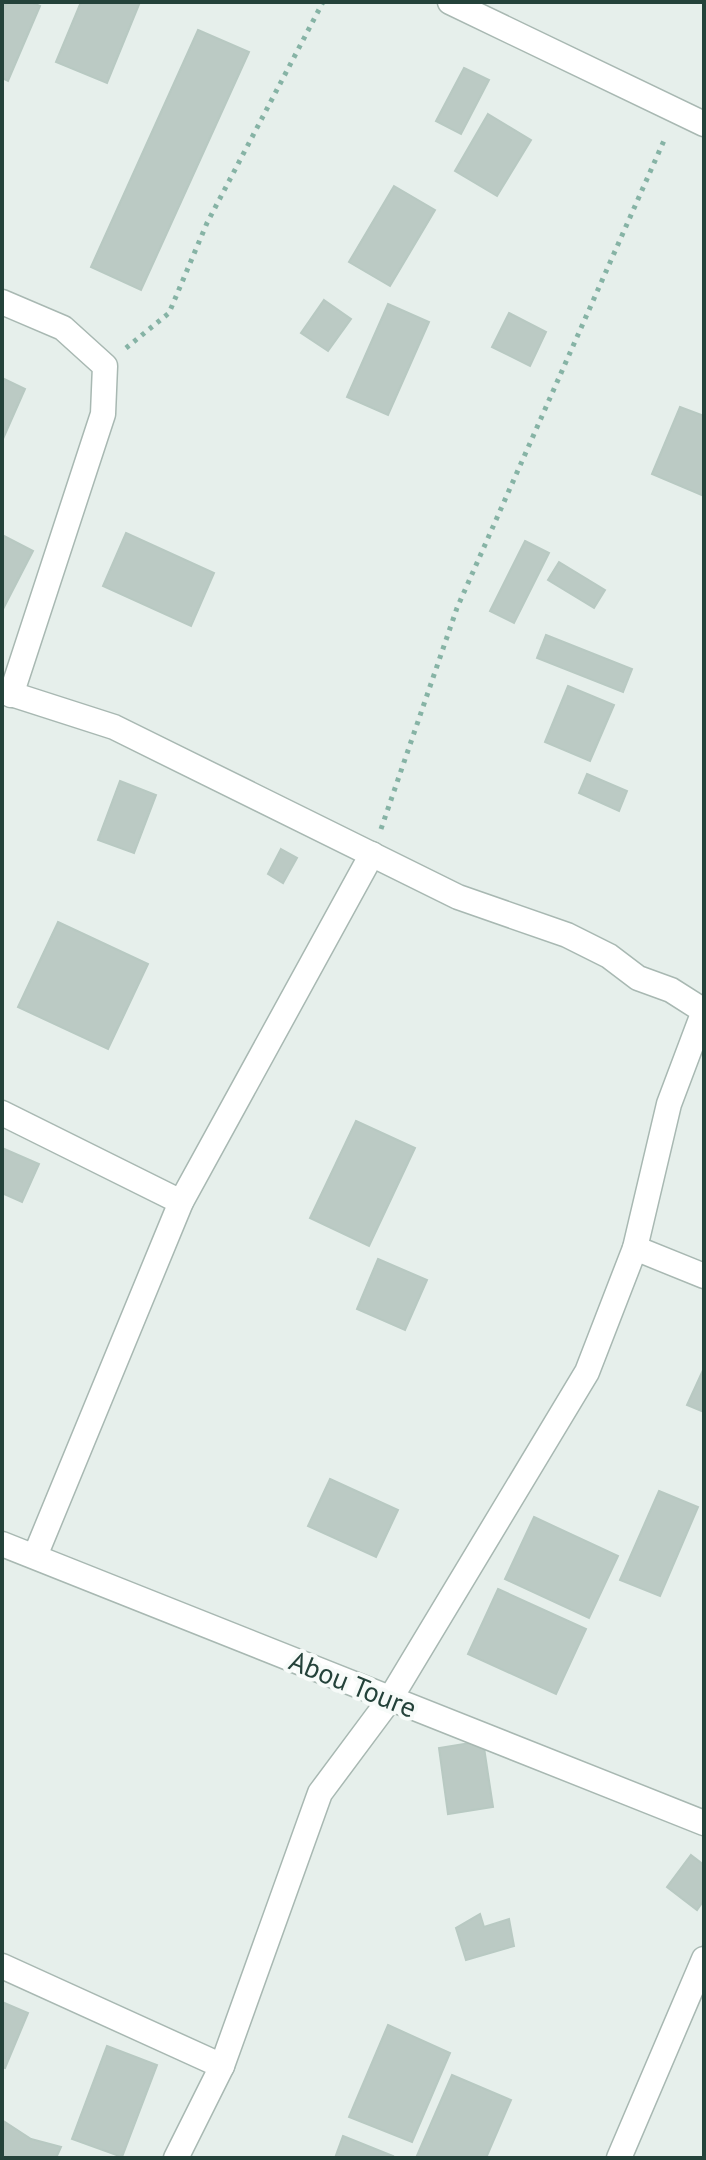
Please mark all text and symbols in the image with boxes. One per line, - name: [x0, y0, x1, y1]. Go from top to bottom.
- street label: Abou Toure: [284, 1641, 422, 1726]

